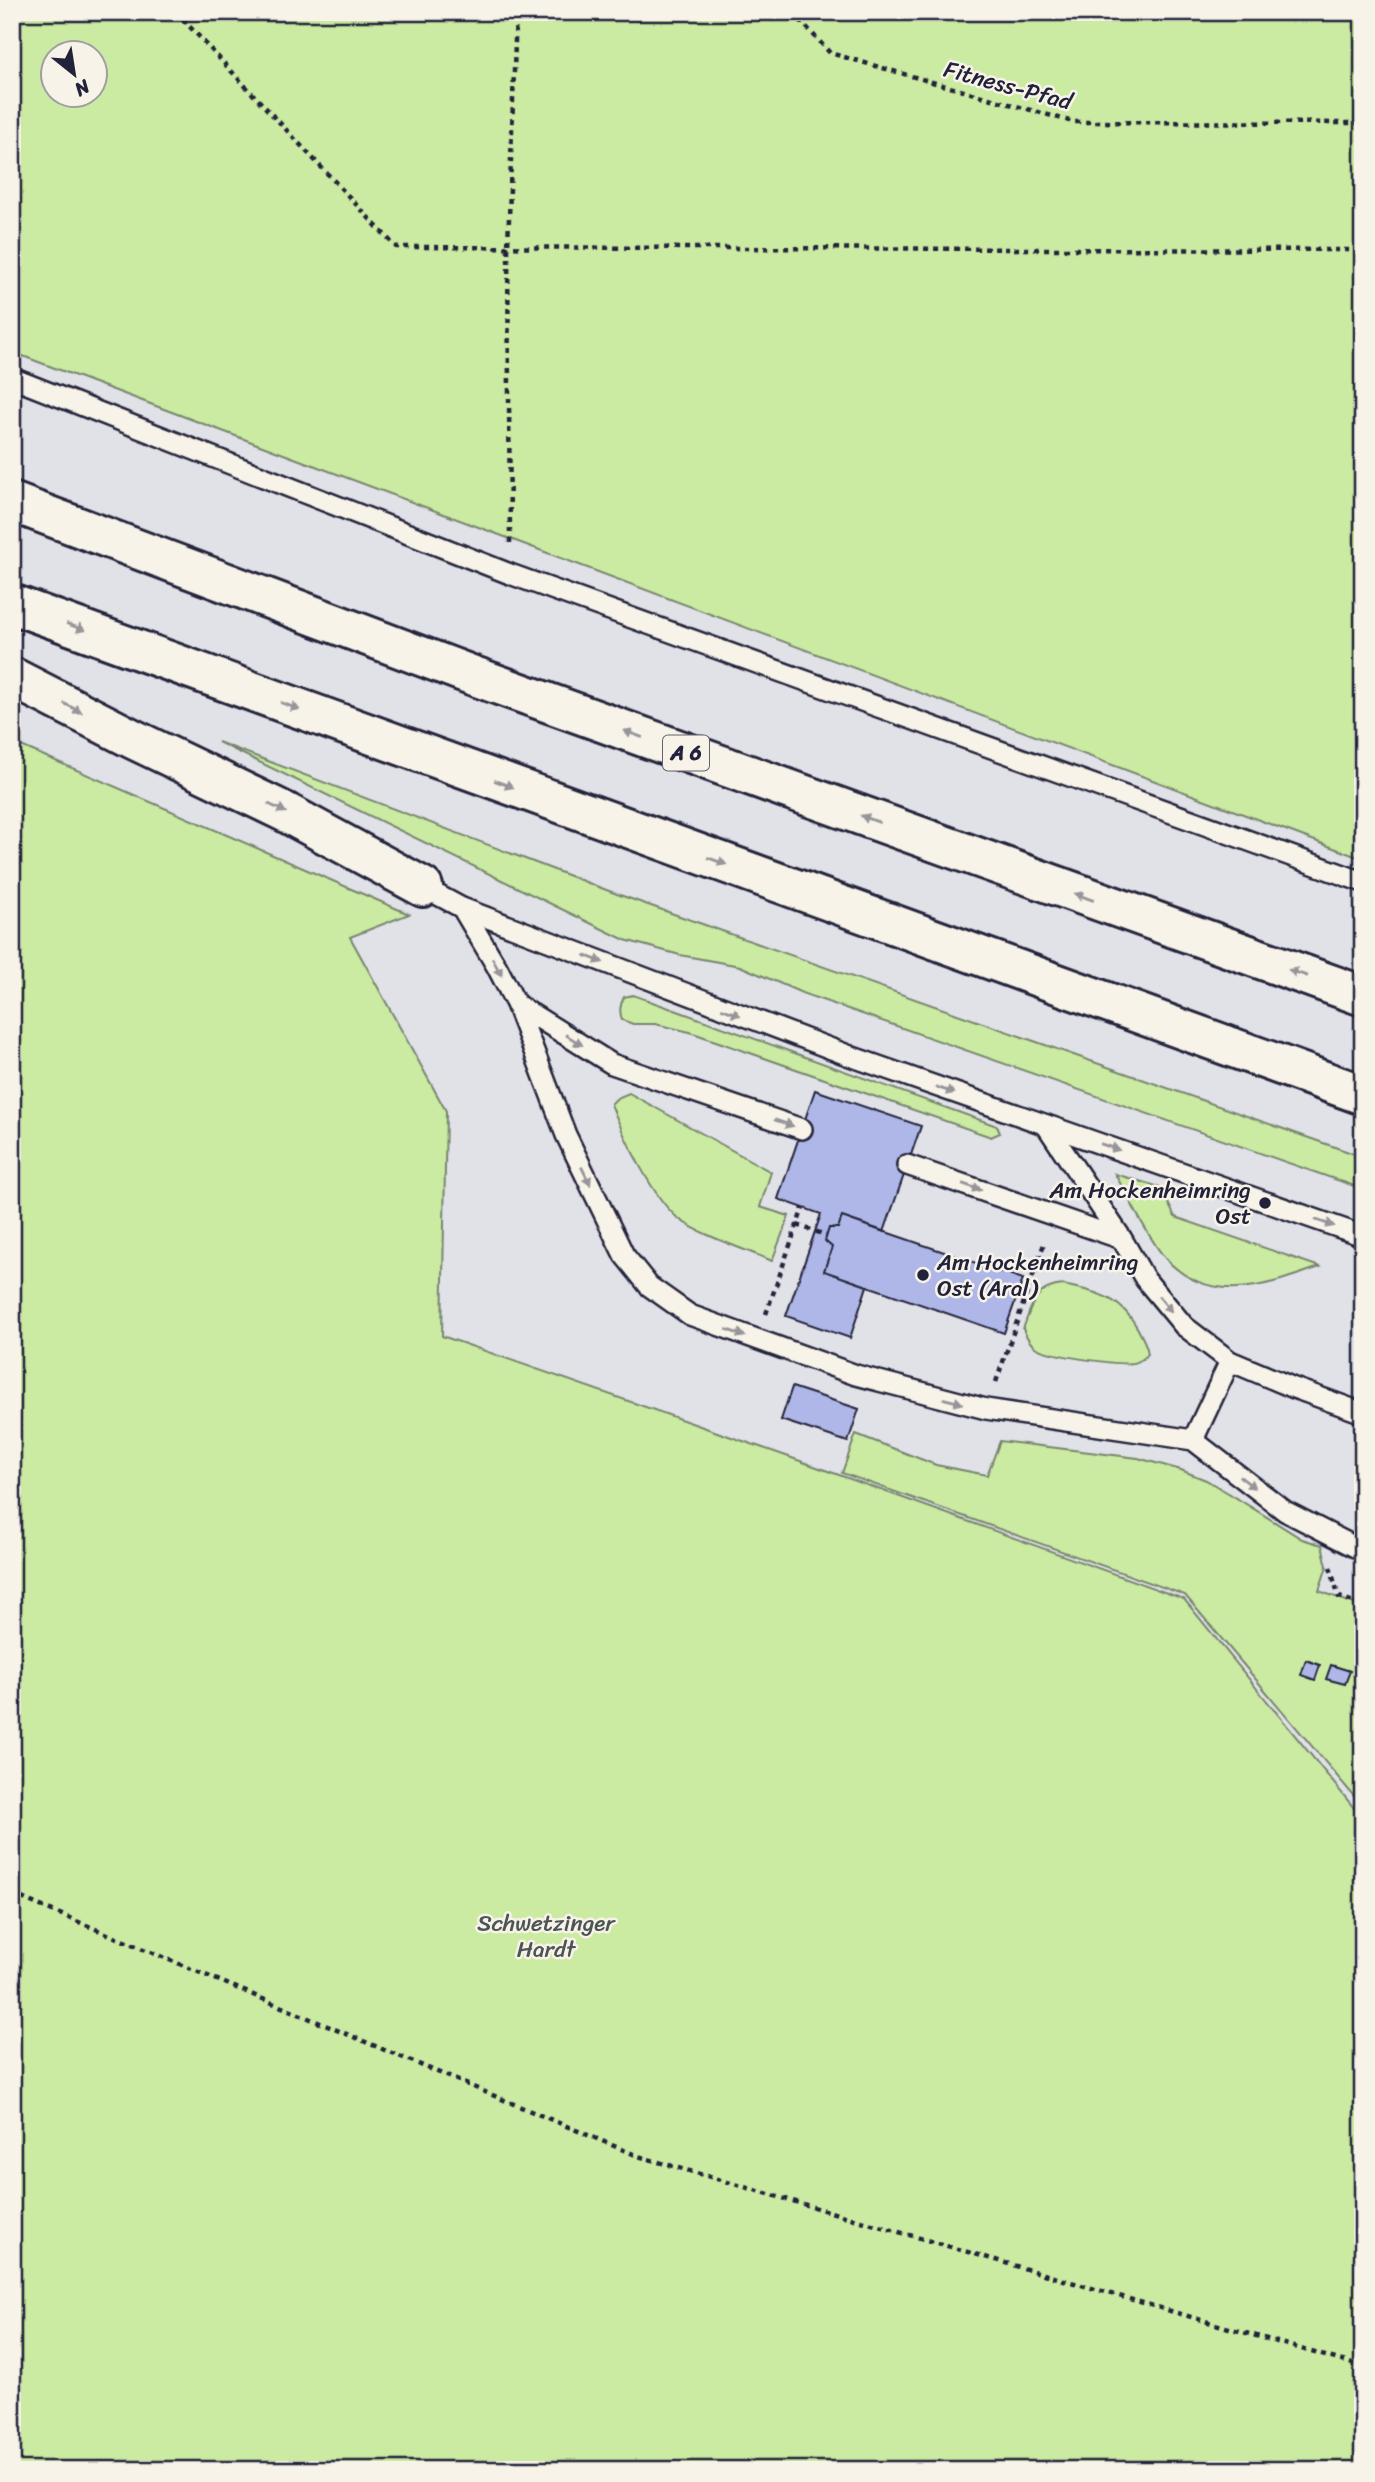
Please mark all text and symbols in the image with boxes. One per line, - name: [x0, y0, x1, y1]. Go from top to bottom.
- north arrow: [38, 38, 108, 108]
- street label: Fitness-Pfad: [939, 49, 1078, 123]
- text: N: [68, 70, 97, 106]
- one-way arrow: [66, 622, 87, 633]
- one-way arrow: [279, 701, 300, 712]
- one-way arrow: [63, 702, 83, 714]
- one-way arrow: [623, 728, 644, 739]
- road number: A 6: [663, 736, 709, 770]
- one-way arrow: [493, 778, 514, 789]
- one-way arrow: [267, 803, 287, 814]
- one-way arrow: [860, 814, 881, 825]
- one-way arrow: [707, 856, 728, 867]
- one-way arrow: [1074, 891, 1095, 902]
- one-way arrow: [584, 954, 605, 965]
- one-way arrow: [491, 957, 503, 977]
- one-way arrow: [1288, 967, 1309, 978]
- one-way arrow: [721, 1007, 742, 1018]
- one-way arrow: [564, 1034, 583, 1047]
- one-way arrow: [935, 1085, 956, 1096]
- one-way arrow: [774, 1118, 795, 1129]
- one-way arrow: [1100, 1142, 1121, 1153]
- one-way arrow: [580, 1166, 592, 1186]
- place label: Am Hockenheimring Ost: [1048, 1170, 1251, 1237]
- one-way arrow: [961, 1182, 982, 1193]
- marker: Am Hockenheimring Ost: [1257, 1195, 1273, 1211]
- one-way arrow: [1315, 1218, 1336, 1229]
- place label: Am Hockenheimring Ost (Aral): [936, 1242, 1139, 1309]
- marker: Am Hockenheimring Ost (Aral): [915, 1267, 931, 1283]
- one-way arrow: [1157, 1295, 1173, 1313]
- one-way arrow: [726, 1328, 747, 1339]
- one-way arrow: [943, 1396, 964, 1406]
- one-way arrow: [1238, 1474, 1256, 1488]
- park label: Schwetzinger Hardt: [477, 1903, 616, 1970]

